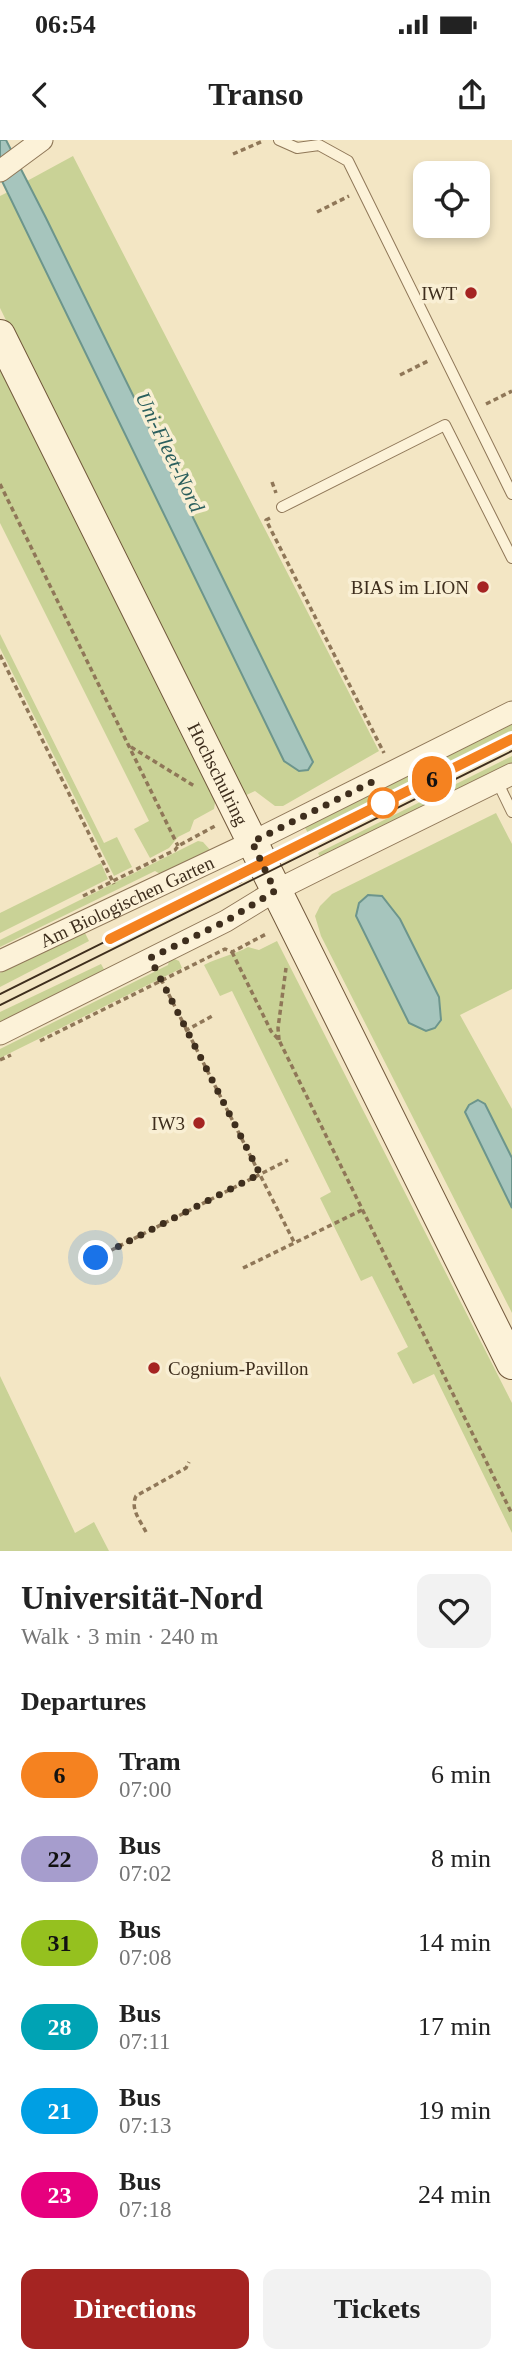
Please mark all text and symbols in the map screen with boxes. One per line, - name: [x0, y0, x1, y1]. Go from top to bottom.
- text: 06:54: [35, 10, 96, 39]
- icon: back: [21, 76, 59, 114]
- text: Transo: [208, 76, 304, 112]
- icon: share: [453, 76, 491, 114]
- map controls: [413, 161, 490, 238]
- button: locate: [413, 161, 490, 238]
- place label: IWT: [421, 283, 457, 304]
- marker: IWT: [463, 285, 479, 301]
- water label: Uni-Fleet-Nord: [130, 388, 210, 517]
- place label: BIAS im LION: [351, 577, 469, 598]
- marker: BIAS im LION: [475, 579, 491, 595]
- street label: Hochschulring: [184, 719, 252, 829]
- line badge: 6: [409, 756, 455, 802]
- text: 6: [426, 766, 438, 792]
- unlabelled marker: [368, 788, 398, 818]
- street label: Am Biologischen Garten: [36, 851, 218, 952]
- place label: IW3: [151, 1113, 185, 1134]
- marker: IW3: [191, 1115, 207, 1131]
- your location: [78, 1240, 113, 1275]
- place label: Cognium-Pavillon: [168, 1358, 309, 1379]
- marker: Cognium-Pavillon: [146, 1360, 162, 1376]
- button: heart: [417, 1574, 491, 1648]
- text: Universität-Nord: [21, 1580, 263, 1616]
- text: Walk · 3 min · 240 m: [21, 1624, 218, 1649]
- text: Departures: [21, 1687, 146, 1716]
- text: Tram: [119, 1747, 181, 1776]
- text: 6 min: [431, 1760, 491, 1789]
- text: 6: [54, 1762, 66, 1788]
- text: 07:00: [119, 1777, 171, 1802]
- text: Bus: [119, 1831, 161, 1860]
- text: 8 min: [431, 1844, 491, 1873]
- text: 22: [48, 1846, 72, 1872]
- text: 07:02: [119, 1861, 171, 1886]
- text: Bus: [119, 1915, 161, 1944]
- text: 14 min: [418, 1928, 491, 1957]
- text: 31: [48, 1930, 72, 1956]
- text: 07:08: [119, 1945, 171, 1970]
- text: Bus: [119, 1999, 161, 2028]
- text: 17 min: [418, 2012, 491, 2041]
- text: 28: [48, 2014, 72, 2040]
- text: 07:11: [119, 2029, 171, 2054]
- text: Bus: [119, 2083, 161, 2112]
- text: 19 min: [418, 2096, 491, 2125]
- text: 21: [48, 2098, 72, 2124]
- text: 07:13: [119, 2113, 171, 2138]
- text: Bus: [119, 2167, 161, 2196]
- text: 24 min: [418, 2180, 491, 2209]
- text: 23: [48, 2182, 72, 2208]
- text: 07:18: [119, 2197, 171, 2222]
- button: Directions: [21, 2269, 249, 2349]
- button: Tickets: [263, 2269, 491, 2349]

